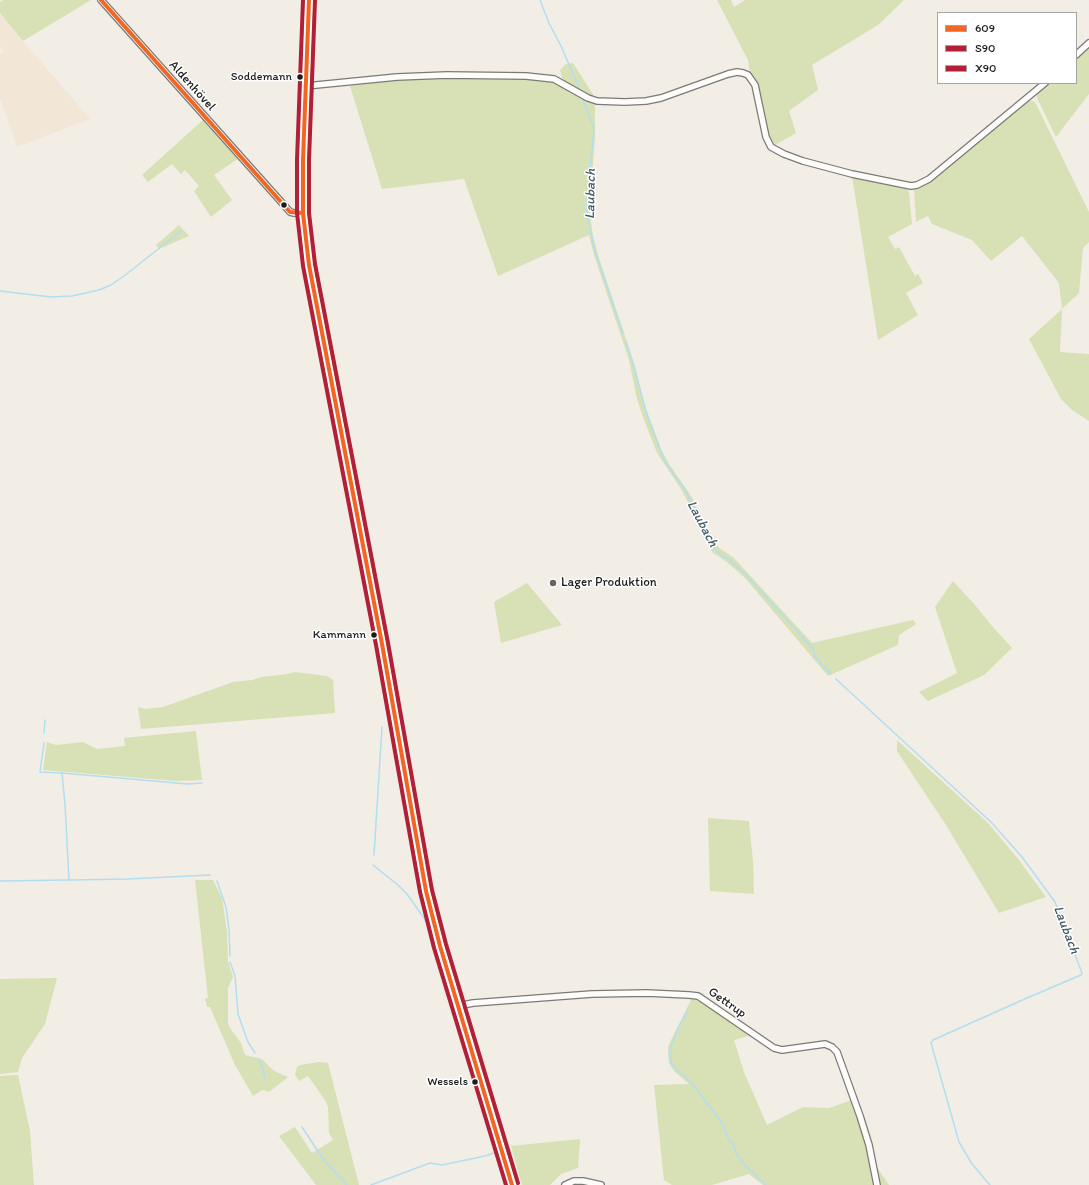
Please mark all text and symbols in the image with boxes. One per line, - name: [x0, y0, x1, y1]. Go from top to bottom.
- legend: [937, 12, 1077, 84]
- text: 609: [975, 21, 995, 35]
- text: S90: [975, 41, 995, 55]
- street label: Aldenhövel: [165, 58, 219, 114]
- text: X90: [975, 61, 996, 75]
- place label: Soddemann: [231, 70, 292, 84]
- marker: Soddemann: [295, 72, 305, 82]
- water label: Laubach: [582, 169, 600, 219]
- unlabelled marker: [279, 200, 289, 210]
- water label: Laubach: [683, 498, 721, 550]
- place label: Lager Produktion: [561, 575, 657, 591]
- marker: Lager Produktion: [548, 578, 558, 588]
- place label: Kammann: [313, 628, 366, 642]
- marker: Kammann: [369, 630, 379, 640]
- water label: Laubach: [1049, 903, 1083, 957]
- street label: Gettrup: [705, 984, 749, 1022]
- place label: Wessels: [427, 1075, 468, 1089]
- marker: Wessels: [470, 1077, 480, 1087]

